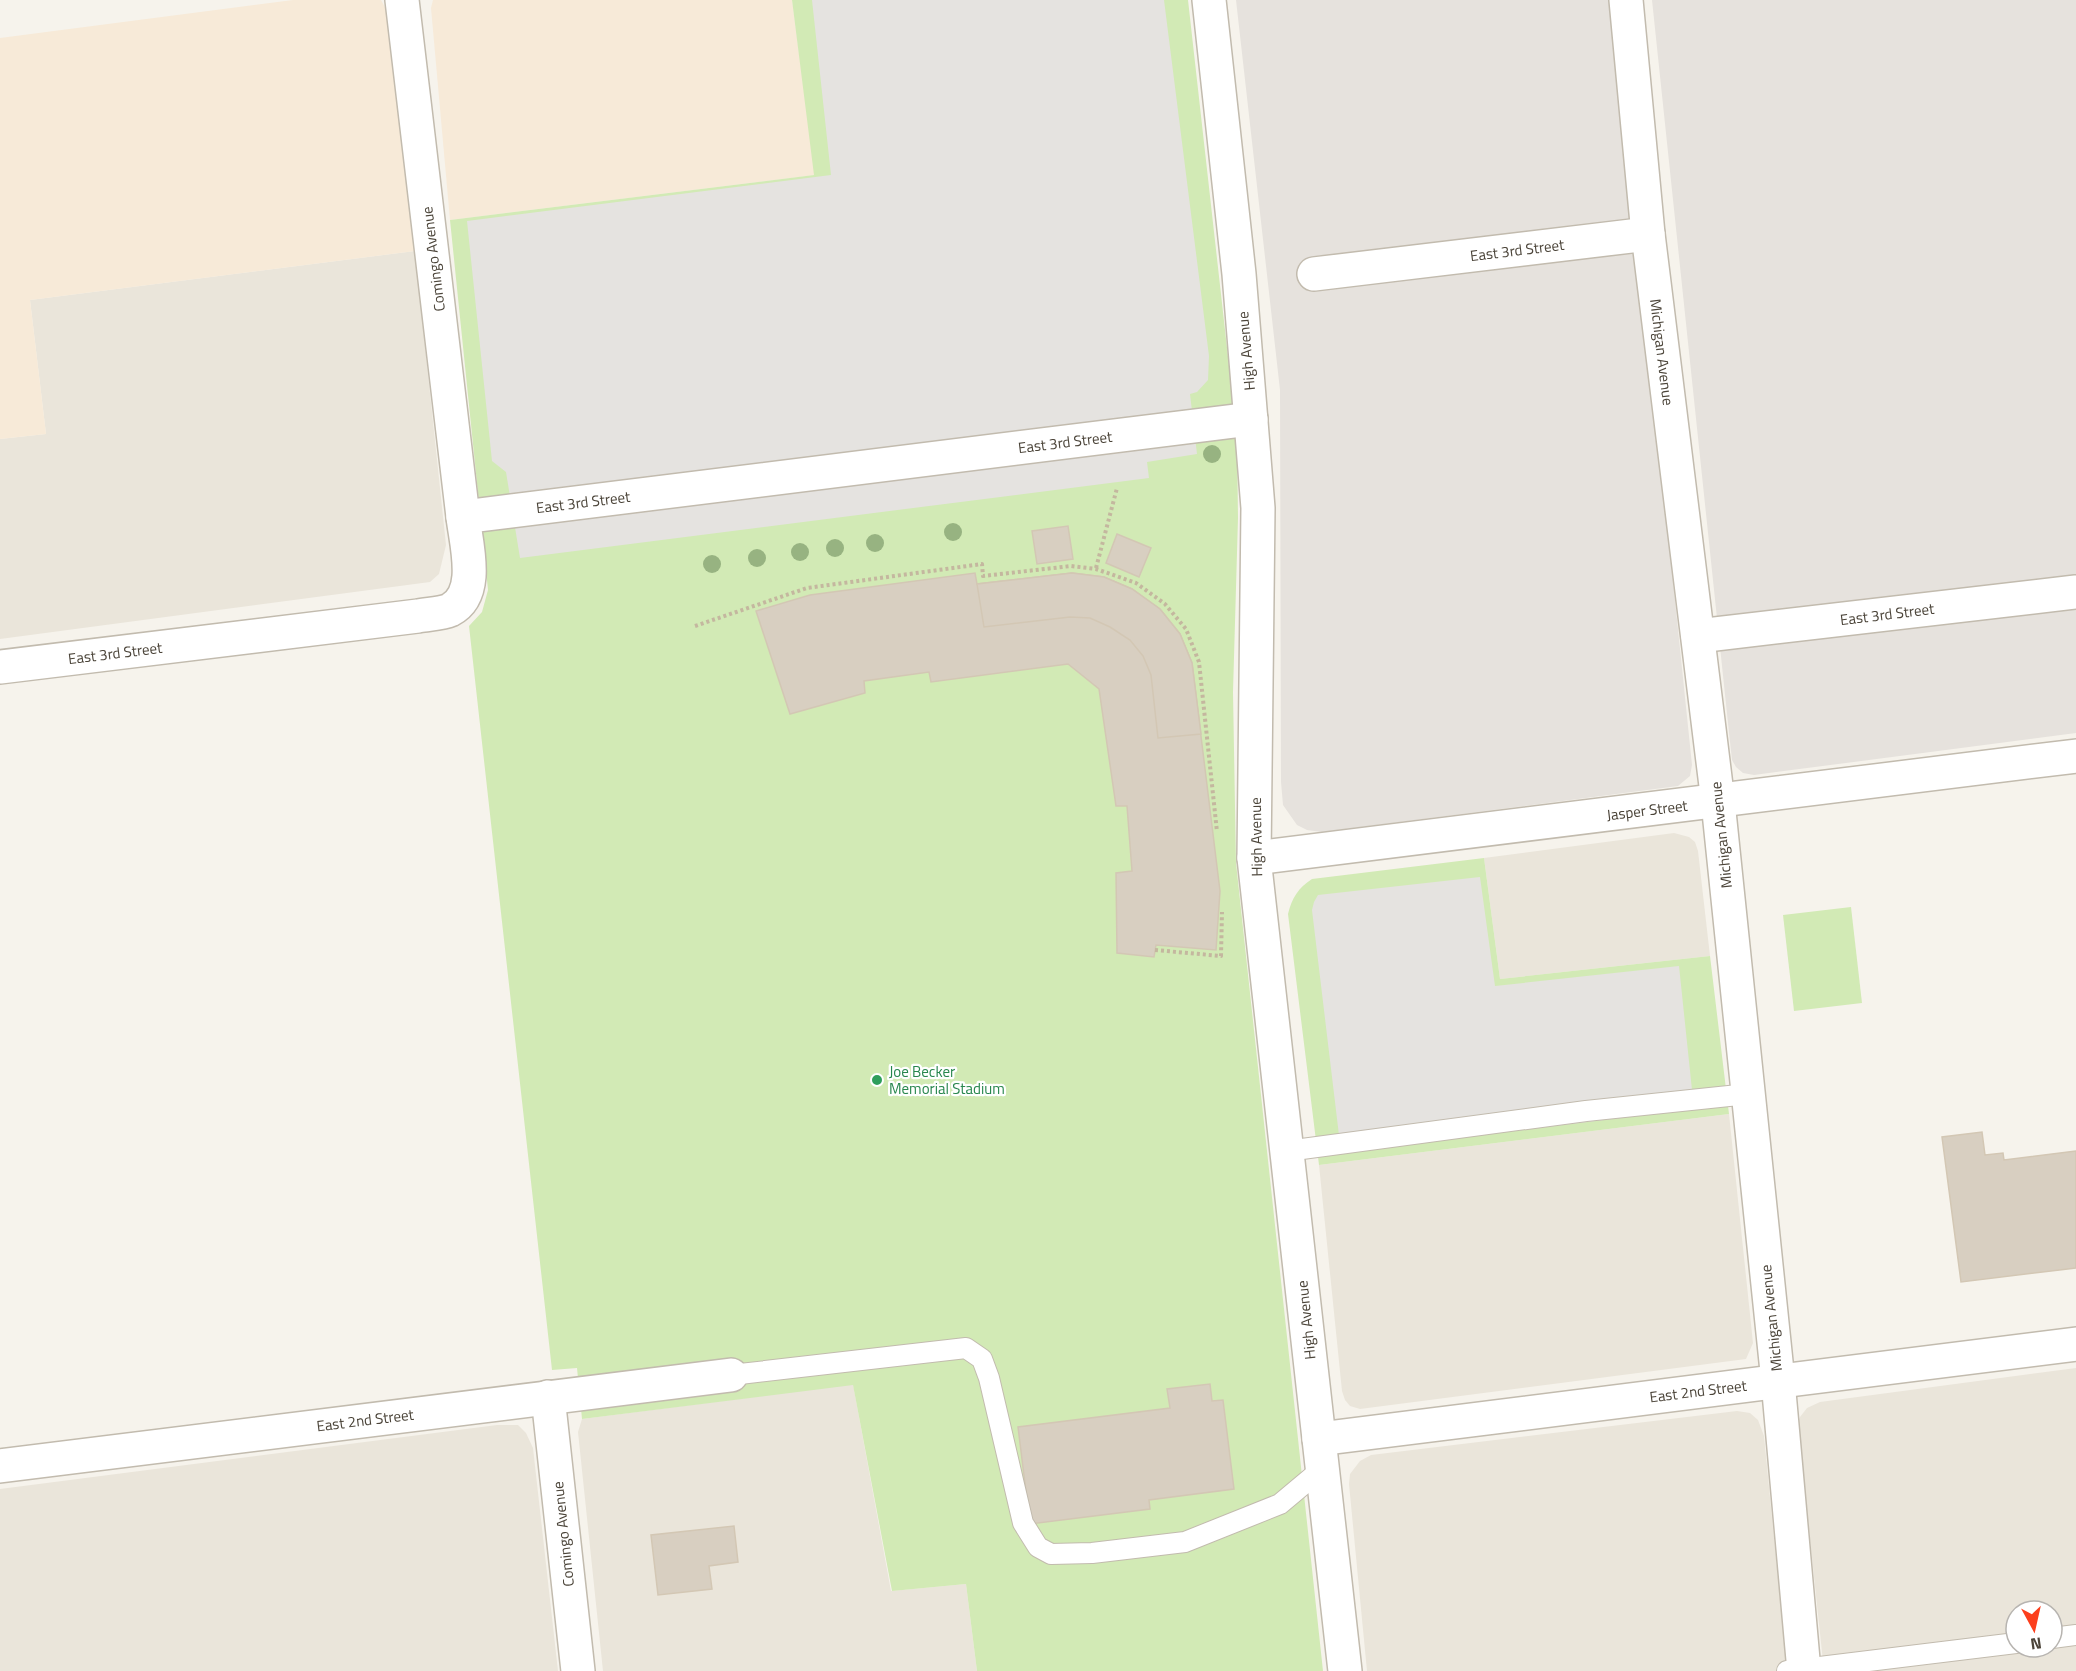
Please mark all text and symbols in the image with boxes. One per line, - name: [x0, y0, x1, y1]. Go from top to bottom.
- street label: Comingo Avenue: [415, 205, 451, 313]
- street label: East 3rd Street: [1469, 233, 1566, 267]
- street label: Michigan Avenue: [1644, 297, 1680, 407]
- street label: High Avenue: [1231, 310, 1261, 392]
- street label: East 3rd Street: [1017, 425, 1114, 459]
- street label: East 3rd Street: [535, 485, 632, 519]
- street label: East 3rd Street: [1839, 597, 1936, 631]
- street label: East 3rd Street: [67, 636, 164, 670]
- street label: Michigan Avenue: [1704, 780, 1738, 890]
- street label: Jasper Street: [1605, 794, 1690, 826]
- street label: High Avenue: [1244, 797, 1268, 877]
- place label: Joe Becker Memorial Stadium: [889, 1060, 1005, 1100]
- marker: Joe Becker Memorial Stadium: [870, 1073, 884, 1087]
- street label: Michigan Avenue: [1754, 1263, 1788, 1373]
- street label: High Avenue: [1290, 1279, 1322, 1361]
- street label: East 2nd Street: [1648, 1374, 1749, 1408]
- street label: East 2nd Street: [315, 1403, 416, 1437]
- street label: Comingo Avenue: [546, 1480, 580, 1588]
- north arrow: [2004, 1599, 2064, 1659]
- text: N: [2029, 1631, 2043, 1657]

